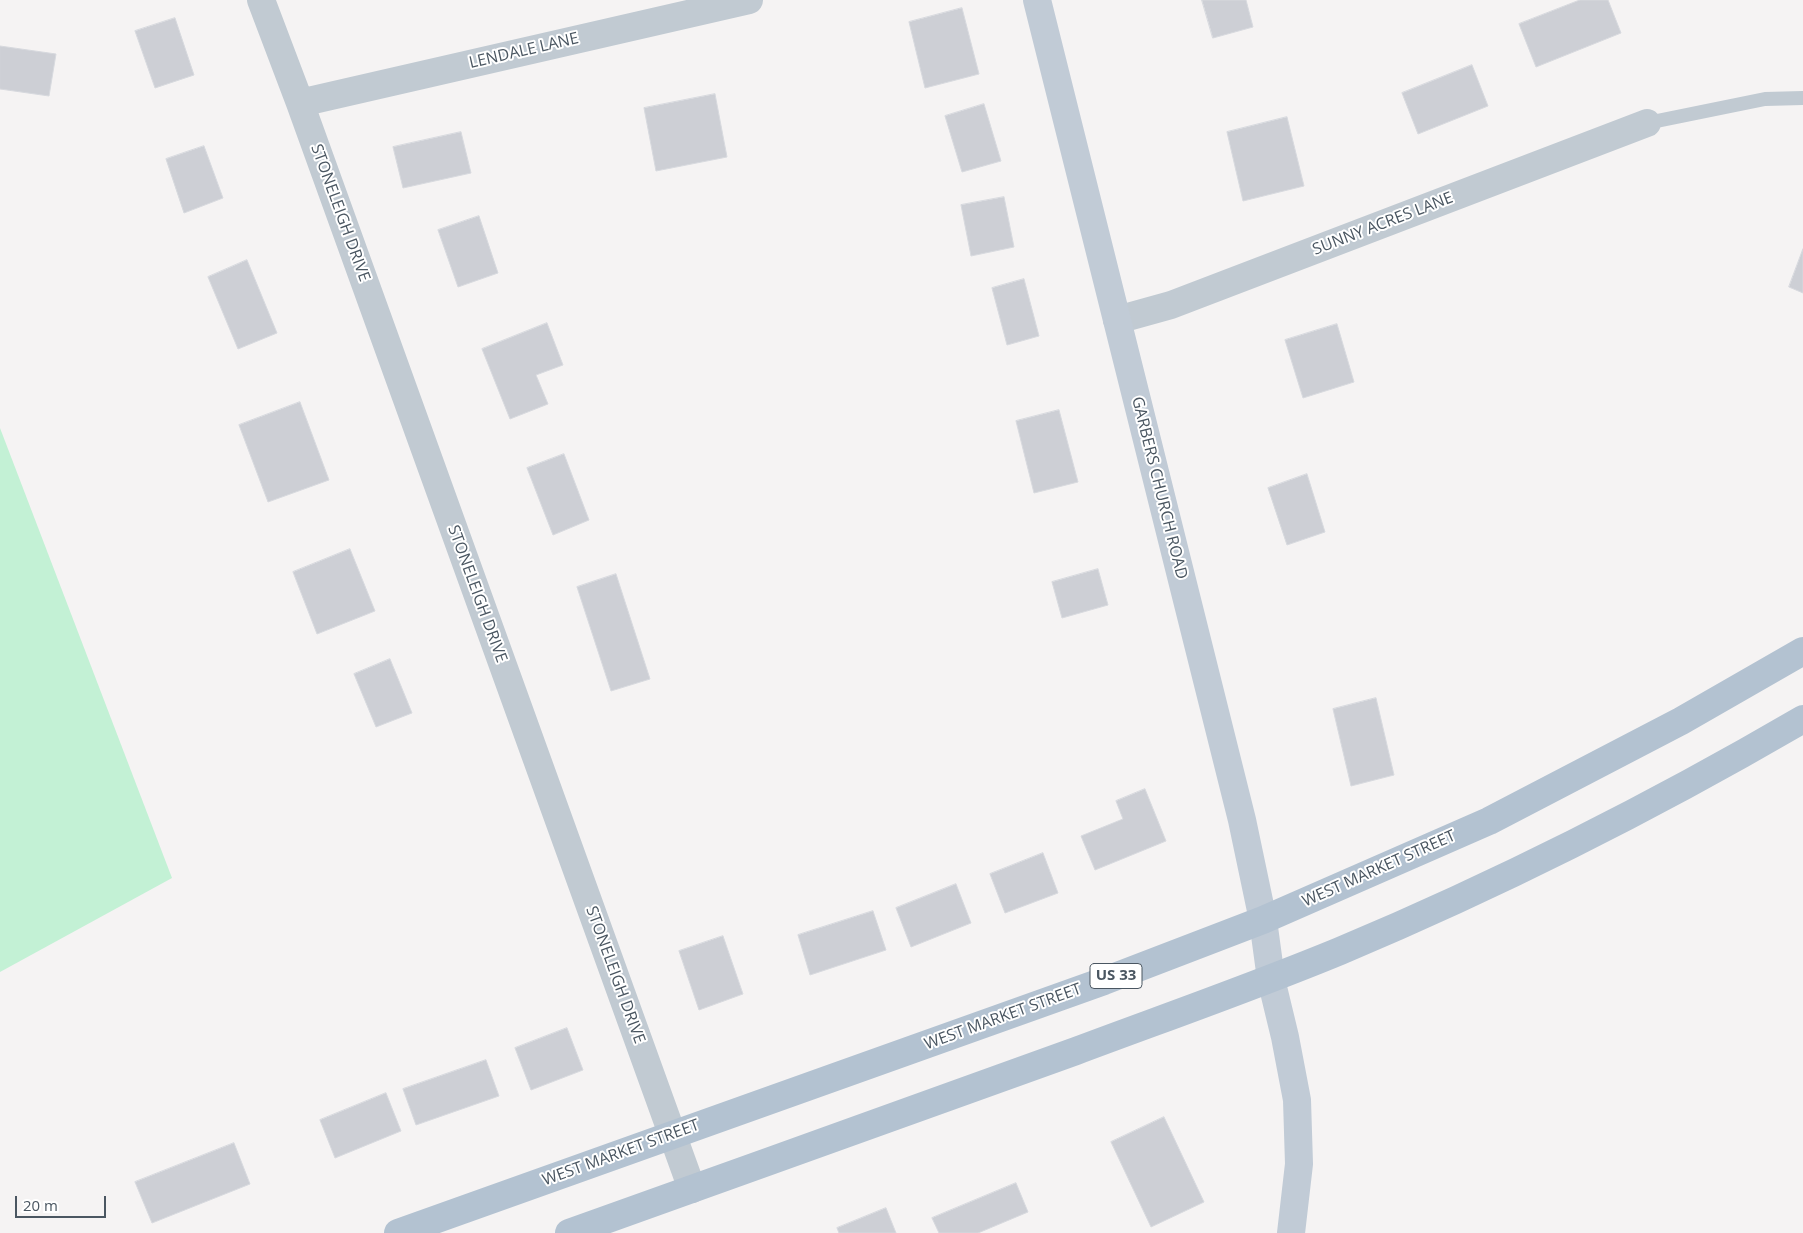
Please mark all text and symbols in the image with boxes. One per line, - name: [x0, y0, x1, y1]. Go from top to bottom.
- street label: LENDALE LANE: [467, 29, 581, 73]
- street label: STONELEIGH DRIVE: [306, 142, 374, 284]
- street label: SUNNY ACRES LANE: [1310, 188, 1456, 260]
- street label: GARBERS CHURCH ROAD: [1127, 395, 1191, 581]
- street label: STONELEIGH DRIVE: [443, 523, 511, 665]
- street label: WEST MARKET STREET: [1299, 827, 1459, 911]
- street label: STONELEIGH DRIVE: [581, 904, 649, 1046]
- road number: US 33: [1090, 964, 1142, 988]
- street label: WEST MARKET STREET: [922, 980, 1084, 1054]
- street label: WEST MARKET STREET: [540, 1116, 702, 1190]
- scale bar: [18, 1186, 109, 1218]
- text: 20 m: [23, 1195, 58, 1215]

